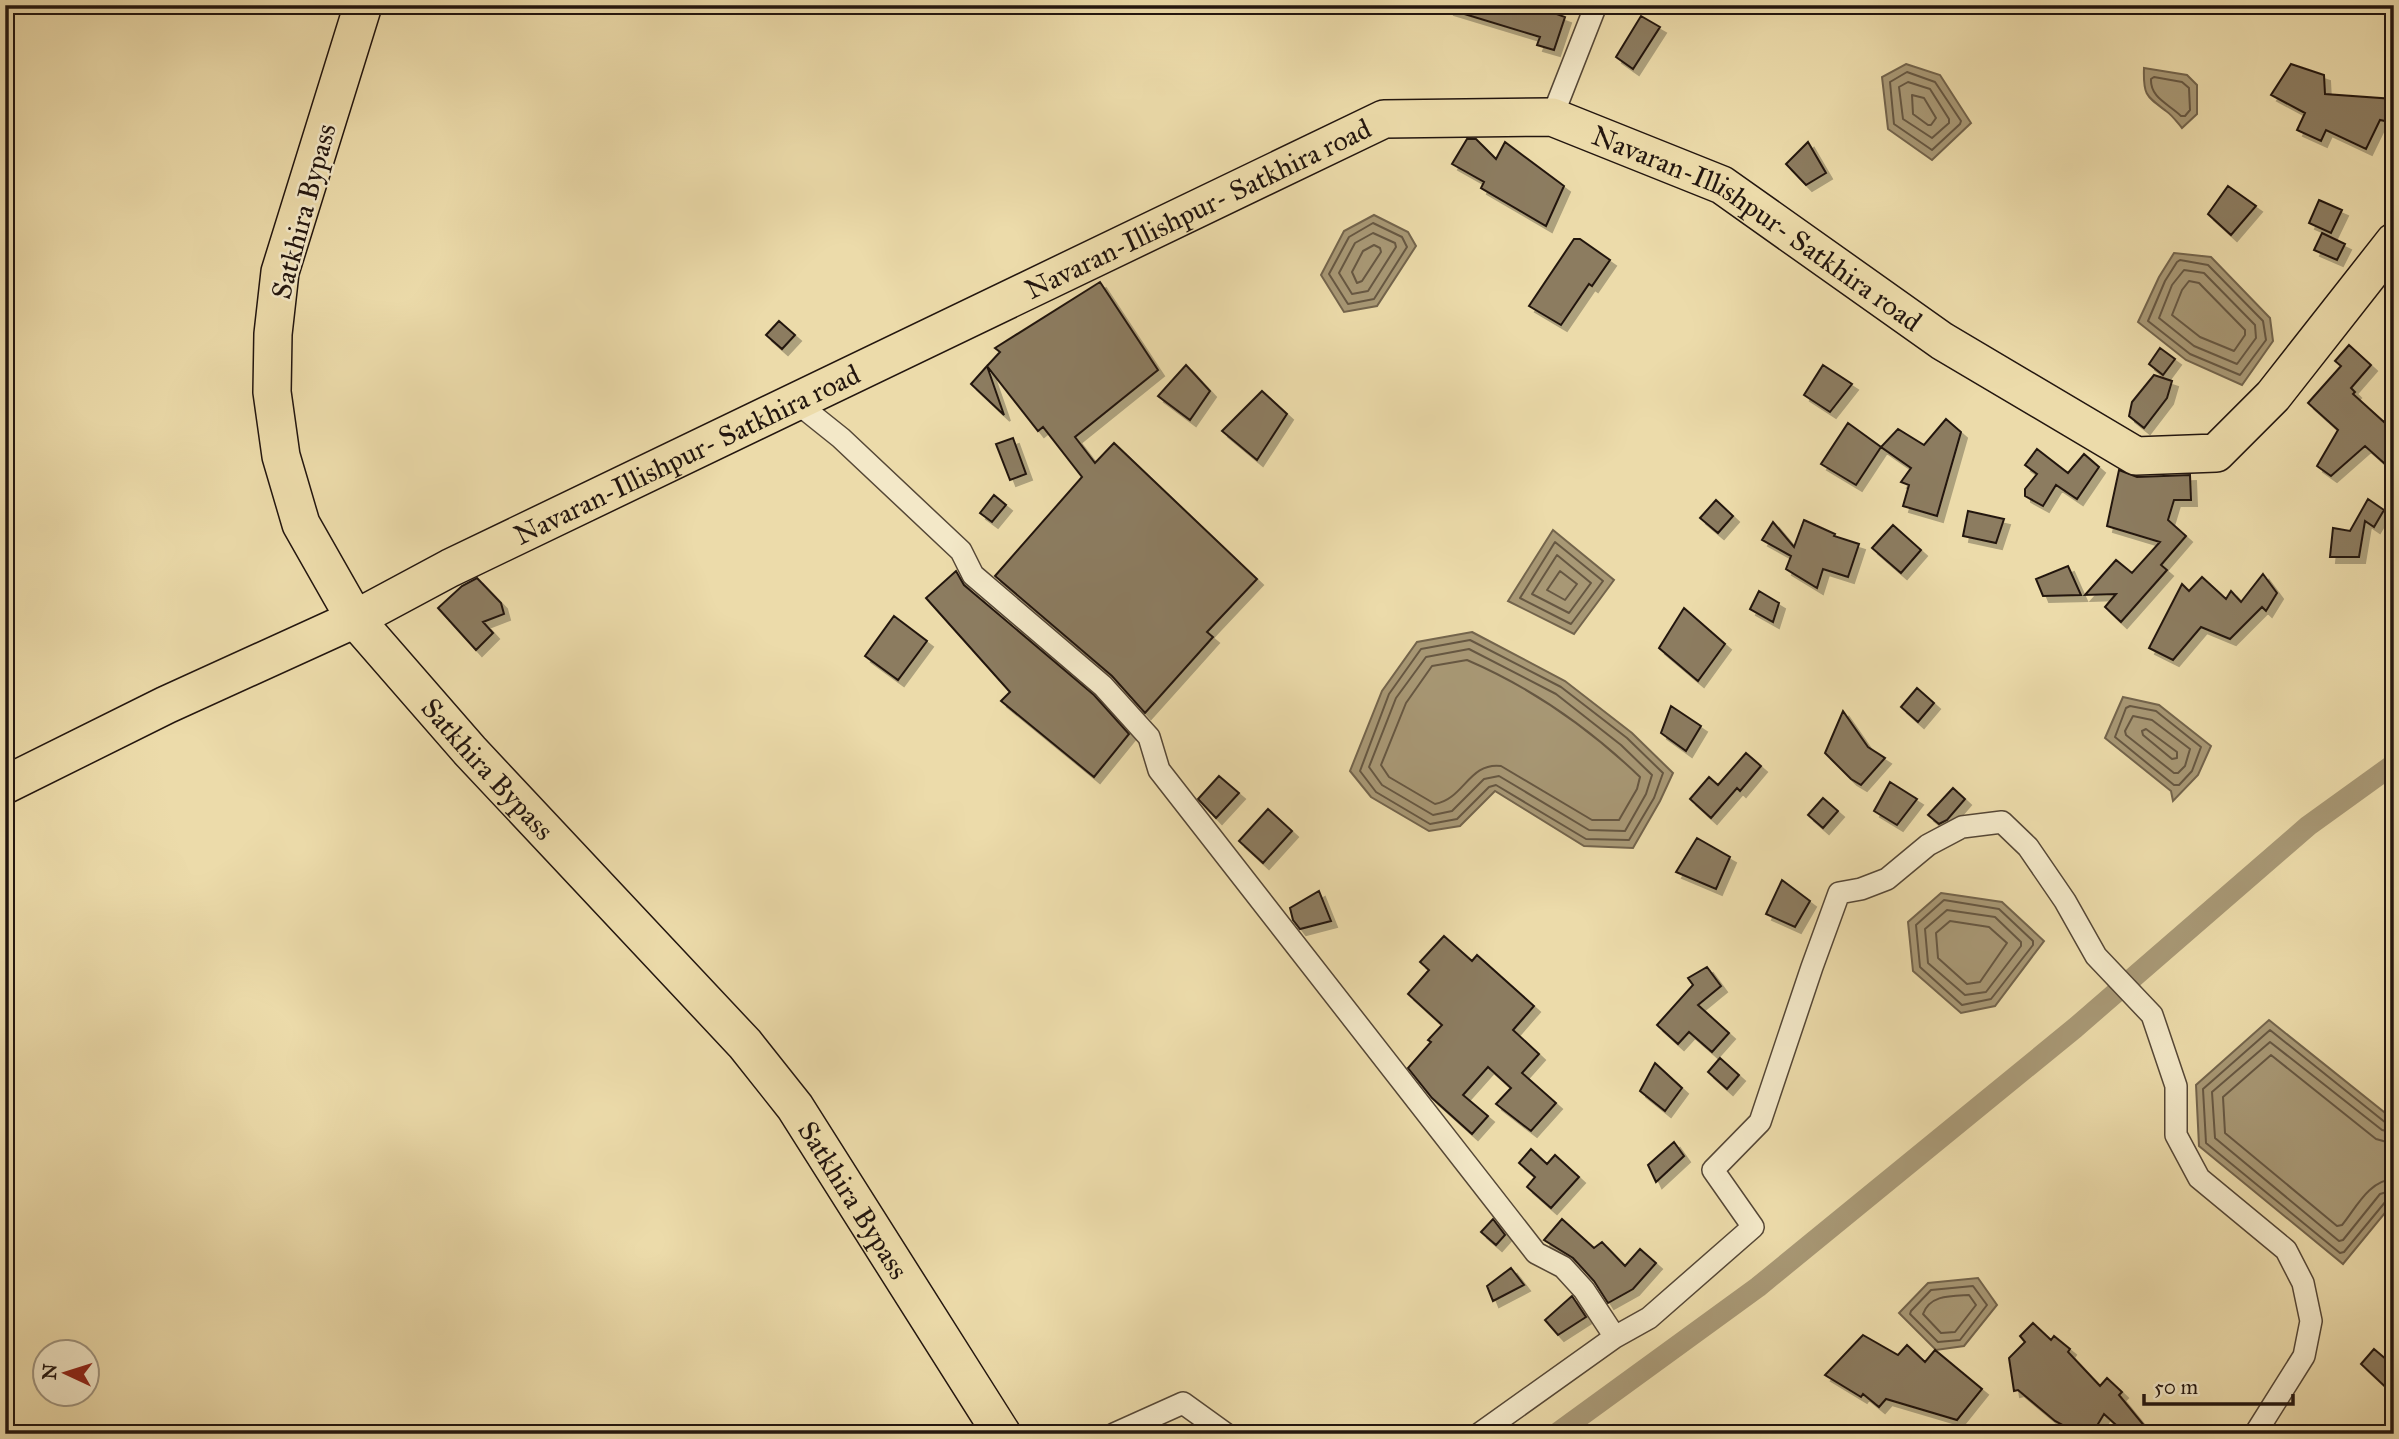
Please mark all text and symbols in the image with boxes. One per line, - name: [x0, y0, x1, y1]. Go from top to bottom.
- street label: Navaran-Illishpur- Satkhira road: [1019, 111, 1377, 307]
- street label: Navaran-Illishpur- Satkhira road: [1587, 118, 1929, 339]
- street label: Satkhira Bypass: [263, 120, 344, 303]
- street label: Navaran-Illishpur- Satkhira road: [508, 357, 866, 553]
- street label: Satkhira Bypass: [414, 691, 561, 847]
- street label: Satkhira Bypass: [790, 1115, 916, 1286]
- north arrow: [32, 1338, 102, 1408]
- scale bar: [2144, 1362, 2292, 1406]
- text: N: [38, 1363, 62, 1381]
- text: 50 m: [2154, 1374, 2199, 1400]

